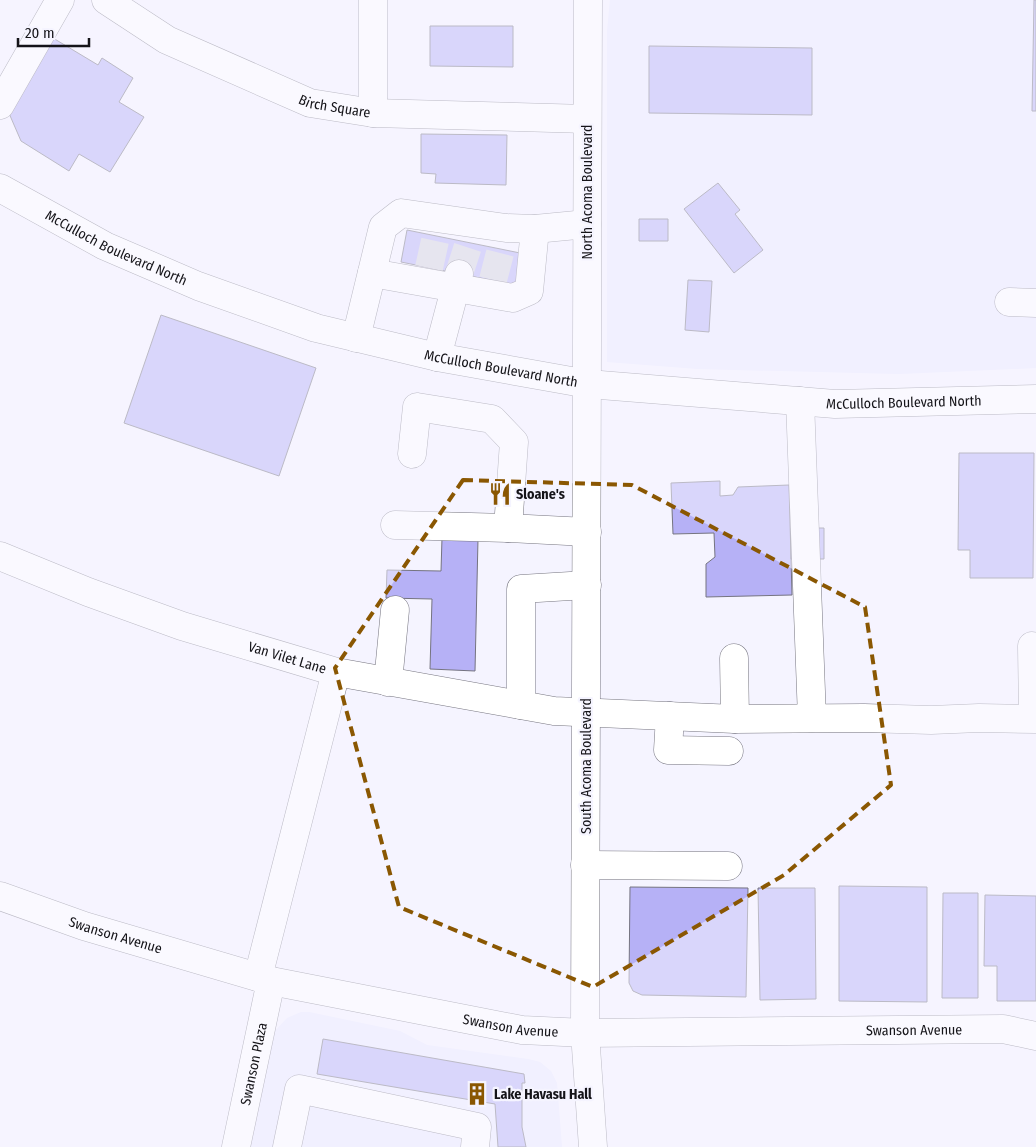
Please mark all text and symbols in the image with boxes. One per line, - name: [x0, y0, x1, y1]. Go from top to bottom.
- scale bar: [18, 15, 89, 47]
- text: 20 m: [25, 24, 55, 42]
- street label: Birch Square: [296, 91, 372, 121]
- street label: North Acoma Boulevard: [579, 124, 596, 260]
- street label: McCulloch Boulevard North: [42, 207, 190, 289]
- street label: McCulloch Boulevard North: [423, 346, 579, 391]
- street label: McCulloch Boulevard North: [826, 392, 982, 413]
- restaurant icon: Sloane's: [487, 481, 513, 507]
- place label: Sloane's: [516, 486, 565, 503]
- street label: Van Vilet Lane: [246, 638, 328, 678]
- street label: South Acoma Boulevard: [578, 698, 595, 834]
- street label: Swanson Avenue: [66, 913, 164, 958]
- street label: Swanson Avenue: [461, 1011, 559, 1041]
- street label: Swanson Plaza: [237, 1021, 271, 1107]
- street label: Swanson Avenue: [866, 1021, 962, 1039]
- building icon: Lake Havasu Hall: [464, 1081, 490, 1107]
- place label: Lake Havasu Hall: [494, 1086, 592, 1103]

